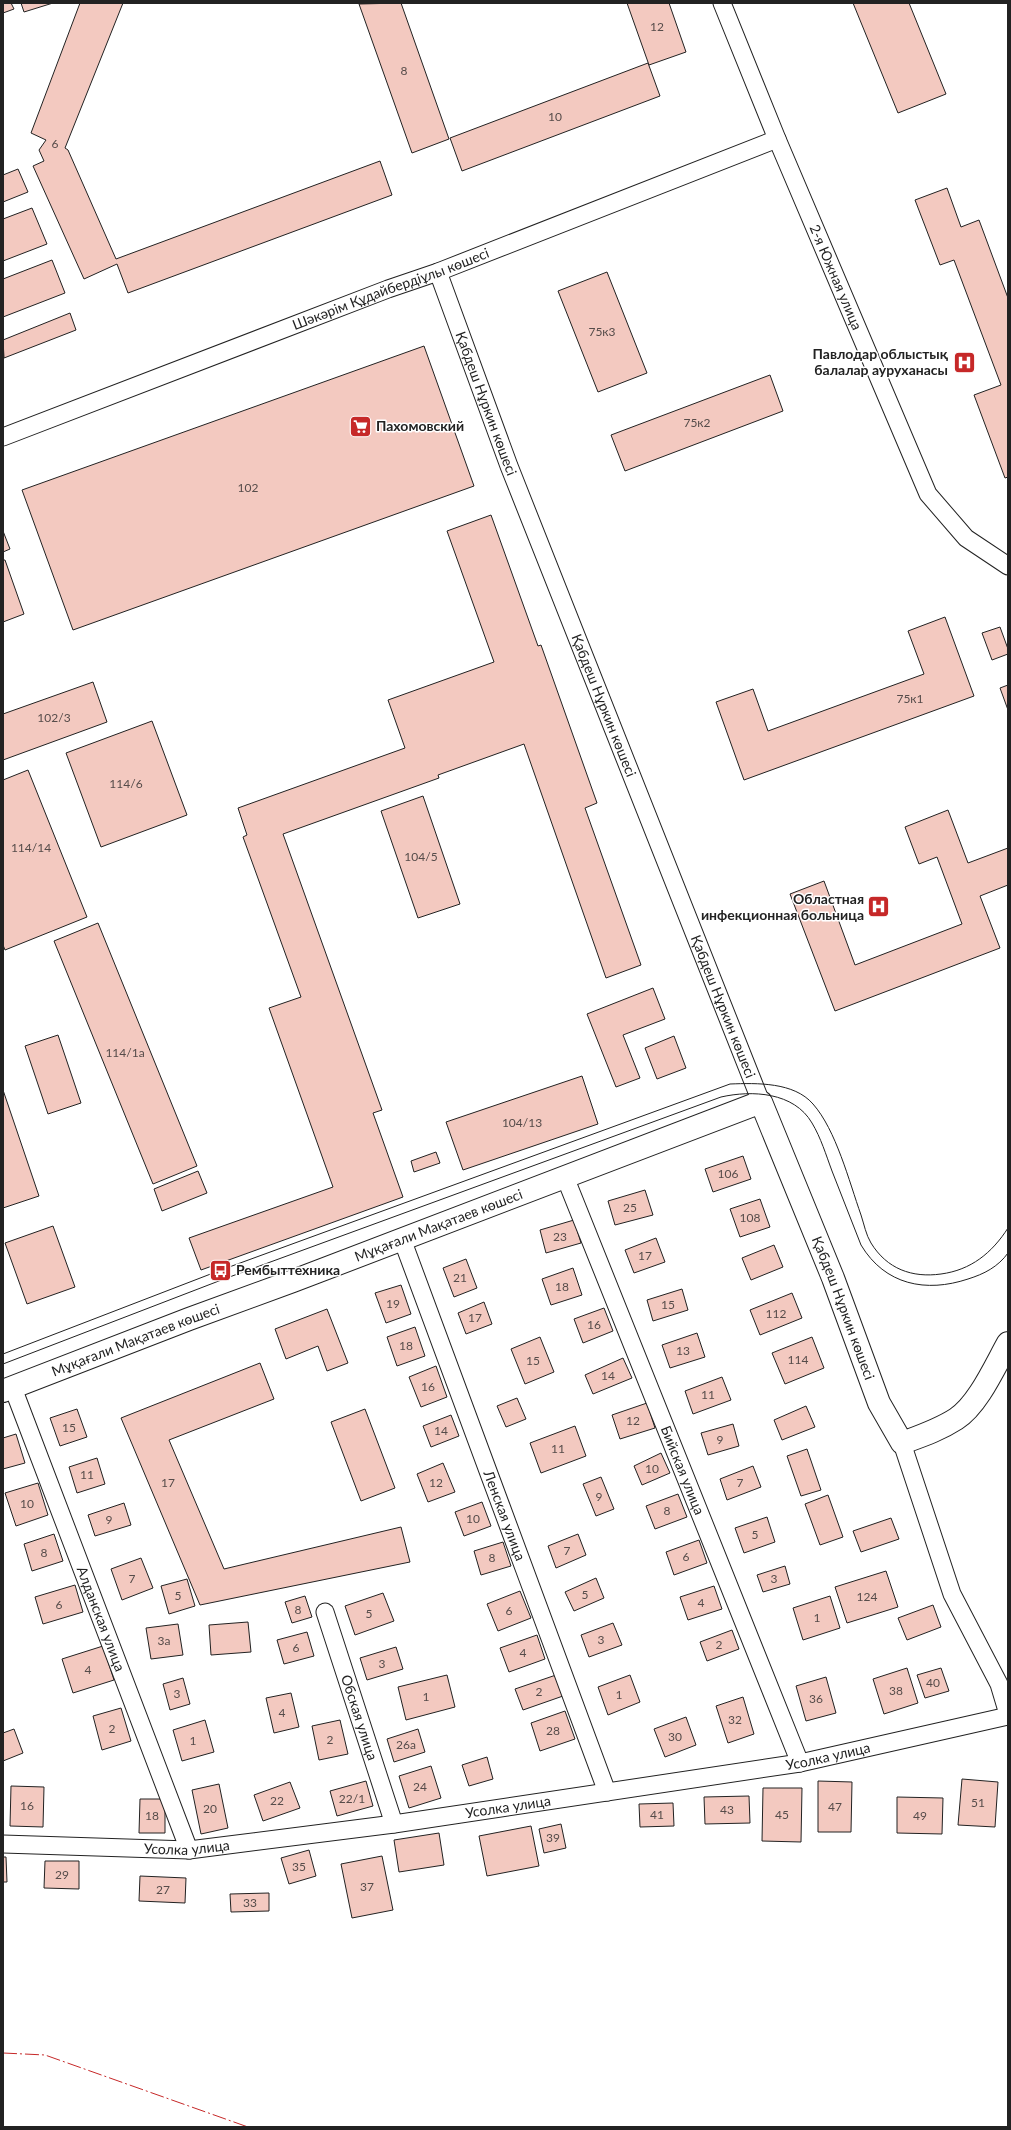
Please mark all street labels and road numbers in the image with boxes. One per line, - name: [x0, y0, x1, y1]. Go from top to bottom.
- street label: 2-я Южная улица: [806, 222, 866, 332]
- street label: Шәкәрім Құдайбердіұлы көшесі: [290, 244, 491, 333]
- street label: Қабдеш Нұркин көшесі: [452, 329, 521, 478]
- street label: Қабдеш Нұркин көшесі: [568, 631, 640, 779]
- street label: Қабдеш Нұркин көшесі: [688, 932, 760, 1080]
- street label: Мұқағали Мақатаев көшесі: [352, 1185, 525, 1265]
- street label: Қабдеш Нұркин көшесі: [809, 1233, 879, 1382]
- street label: Мұқағали Мақатаев көшесі: [49, 1300, 222, 1379]
- street label: Бийская улица: [658, 1423, 709, 1517]
- street label: Ленская улица: [480, 1467, 529, 1563]
- street label: Алданская улица: [74, 1564, 129, 1674]
- street label: Обская улица: [338, 1672, 382, 1762]
- street label: Усолка улица: [784, 1738, 872, 1773]
- street label: Усолка улица: [464, 1792, 552, 1821]
- street label: Усолка улица: [144, 1836, 231, 1858]

